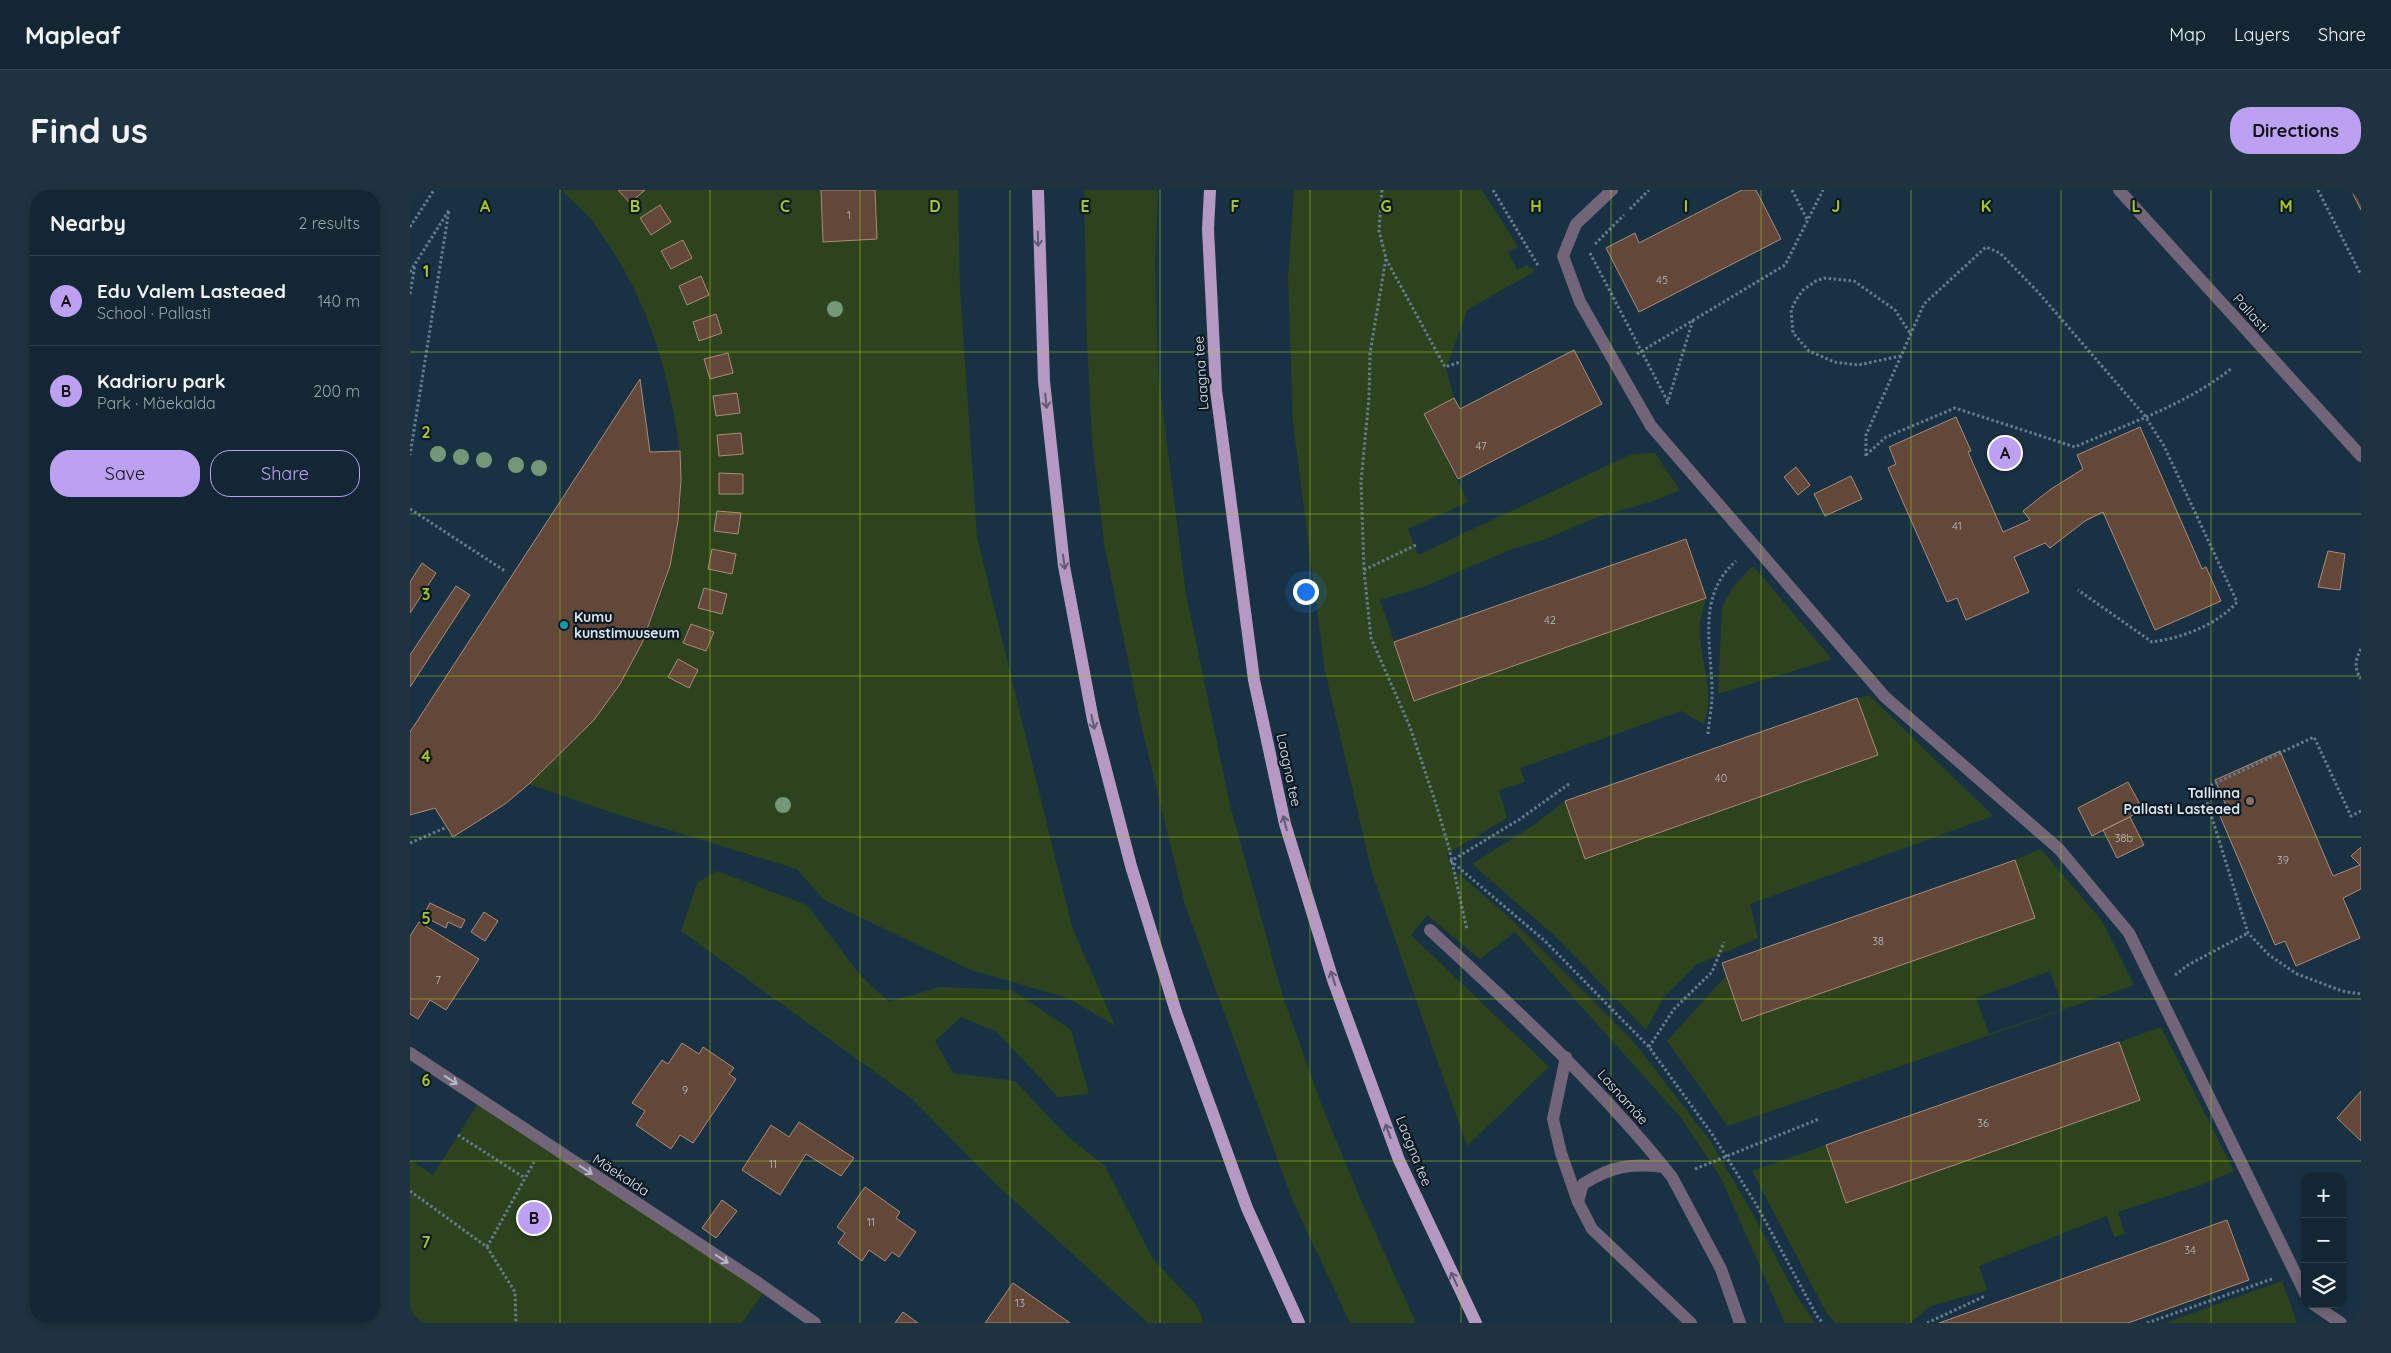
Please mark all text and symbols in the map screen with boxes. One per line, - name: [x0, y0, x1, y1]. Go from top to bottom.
- text: Mapleaf: [25, 20, 121, 50]
- text: Map: [2169, 23, 2206, 46]
- text: Layers: [2234, 23, 2290, 46]
- text: Share: [2318, 23, 2366, 46]
- button: Directions: [2230, 107, 2361, 154]
- text: Find us: [30, 108, 148, 152]
- text: A: [480, 196, 491, 216]
- text: B: [630, 196, 640, 216]
- text: C: [780, 196, 790, 216]
- text: D: [929, 196, 941, 216]
- text: E: [1080, 196, 1090, 216]
- text: F: [1231, 196, 1240, 216]
- text: G: [1380, 196, 1392, 216]
- text: H: [1530, 196, 1542, 216]
- text: I: [1684, 196, 1688, 216]
- text: J: [1832, 196, 1840, 216]
- text: K: [1981, 196, 1991, 216]
- text: L: [2132, 196, 2141, 216]
- text: M: [2279, 196, 2293, 216]
- house number: 1: [847, 208, 851, 222]
- text: Nearby: [50, 210, 126, 236]
- text: 2 results: [298, 213, 360, 233]
- one-way arrow: [1034, 230, 1043, 246]
- text: 1: [423, 261, 429, 281]
- house number: 45: [1656, 273, 1668, 287]
- text: Edu Valem Lasteaed: [97, 279, 286, 303]
- street label: Pallasti: [2229, 290, 2273, 336]
- text: A: [61, 291, 71, 311]
- text: 140 m: [317, 291, 360, 311]
- text: School · Pallasti: [97, 303, 211, 323]
- street label: Laagna tee: [1189, 335, 1213, 411]
- text: Kadrioru park: [97, 369, 226, 393]
- text: B: [61, 381, 71, 401]
- text: 200 m: [313, 381, 360, 401]
- text: Park · Mäekalda: [97, 393, 216, 413]
- one-way arrow: [1041, 393, 1051, 409]
- text: 2: [421, 422, 431, 442]
- pin: A: [1989, 434, 2021, 472]
- house number: 47: [1475, 439, 1487, 453]
- button: Save: [50, 450, 200, 497]
- button: Share: [210, 450, 360, 497]
- house number: 41: [1952, 519, 1962, 533]
- one-way arrow: [1059, 554, 1069, 570]
- your location: [1293, 579, 1319, 605]
- text: 3: [422, 584, 430, 604]
- place label: Kumu kunstimuuseum: [574, 608, 680, 642]
- house number: 42: [1544, 613, 1556, 627]
- marker: Kumu kunstimuuseum: [558, 619, 570, 631]
- one-way arrow: [1089, 714, 1098, 730]
- street label: Laagna tee: [1272, 732, 1306, 808]
- text: 4: [421, 746, 431, 766]
- house number: 40: [1715, 771, 1727, 785]
- place label: Tallinna Pallasti Lasteaed: [2124, 784, 2240, 818]
- marker: Tallinna Pallasti Lasteaed: [2244, 795, 2256, 807]
- one-way arrow: [1280, 815, 1289, 831]
- house number: 38b: [2115, 831, 2134, 845]
- house number: 39: [2277, 853, 2289, 867]
- text: 5: [421, 908, 431, 928]
- house number: 38: [1872, 934, 1884, 948]
- one-way arrow: [1328, 971, 1337, 986]
- house number: 7: [435, 973, 441, 987]
- street label: Lasnamäe: [1593, 1066, 1653, 1128]
- text: 6: [422, 1070, 431, 1090]
- one-way arrow: [443, 1075, 457, 1085]
- house number: 9: [682, 1083, 688, 1097]
- street label: Laagna tee: [1392, 1113, 1436, 1189]
- house number: 36: [1977, 1116, 1989, 1130]
- one-way arrow: [1383, 1124, 1392, 1139]
- street label: Mäekalda: [589, 1150, 653, 1200]
- house number: 11: [769, 1157, 777, 1171]
- one-way arrow: [579, 1165, 593, 1175]
- map controls: [2301, 1173, 2346, 1308]
- button: +: [2301, 1173, 2346, 1218]
- pin: B: [518, 1199, 550, 1237]
- house number: 11: [867, 1215, 875, 1229]
- button: −: [2301, 1218, 2346, 1263]
- text: 7: [422, 1232, 431, 1252]
- house number: 34: [2184, 1243, 2196, 1257]
- one-way arrow: [715, 1254, 729, 1264]
- button: layers: [2301, 1263, 2346, 1308]
- one-way arrow: [1449, 1272, 1459, 1287]
- house number: 13: [1015, 1296, 1025, 1310]

